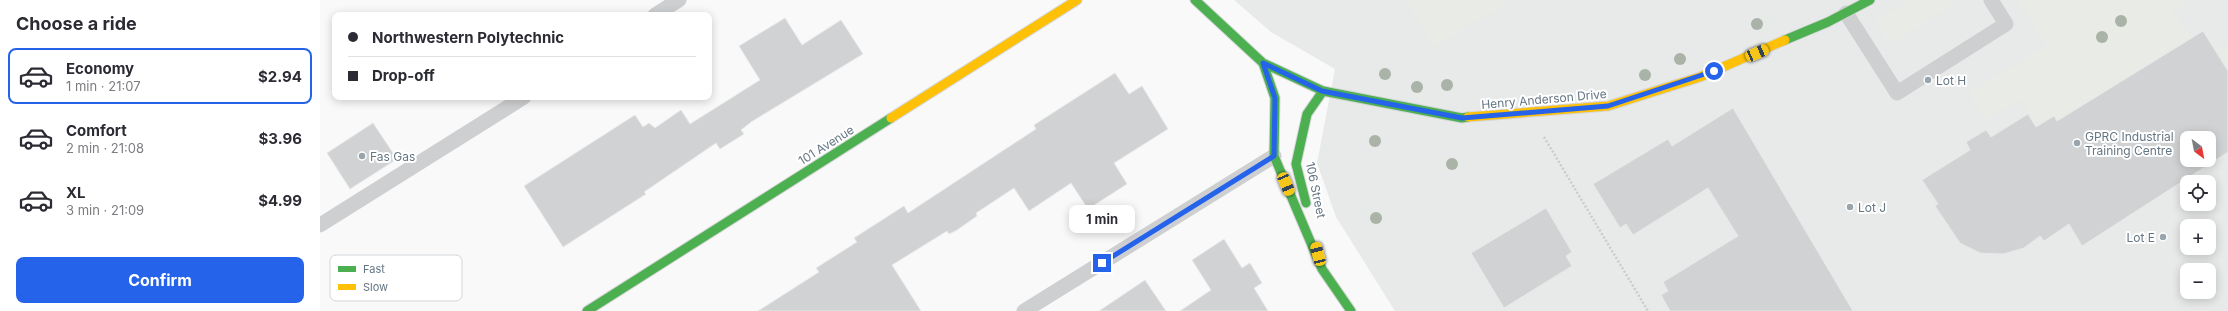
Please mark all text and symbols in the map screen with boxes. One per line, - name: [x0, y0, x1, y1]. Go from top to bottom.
- text: Choose a ride: [16, 13, 137, 34]
- text: Northwestern Polytechnic: [372, 28, 564, 47]
- car: [1744, 43, 1770, 63]
- icon: car: [18, 58, 54, 94]
- text: Economy: [66, 59, 134, 78]
- route start: [1705, 62, 1723, 80]
- text: Drop-off: [372, 66, 435, 85]
- text: $2.94: [258, 67, 302, 86]
- place label: Lot H: [1936, 73, 1966, 88]
- marker: Lot H: [1923, 75, 1933, 85]
- text: 1 min · 21:07: [66, 78, 140, 94]
- street label: Henry Anderson Drive: [1481, 86, 1607, 112]
- icon: car: [18, 120, 54, 156]
- text: Comfort: [66, 121, 127, 140]
- street label: 101 Avenue: [795, 122, 857, 168]
- text: $3.96: [259, 129, 302, 148]
- place label: GPRC Industrial Training Centre: [2085, 129, 2174, 158]
- north arrow: [2180, 131, 2216, 167]
- map controls: [2180, 131, 2216, 299]
- marker: GPRC Industrial Training Centre: [2072, 138, 2082, 148]
- text: 2 min · 21:08: [66, 140, 144, 156]
- place label: Fas Gas: [370, 149, 415, 164]
- marker: Fas Gas: [357, 151, 367, 161]
- street label: 106 Street: [1303, 160, 1329, 220]
- car: [1276, 171, 1296, 197]
- button: locate: [2180, 175, 2216, 211]
- icon: car: [18, 182, 54, 218]
- text: XL: [66, 183, 86, 202]
- text: $4.99: [258, 191, 302, 210]
- place label: Lot J: [1858, 200, 1886, 215]
- text: 3 min · 21:09: [66, 202, 144, 218]
- marker: Lot J: [1845, 202, 1855, 212]
- callout: 1 min: [1069, 205, 1135, 233]
- text: 1 min: [1086, 211, 1118, 227]
- button: +: [2180, 219, 2216, 255]
- place label: Lot E: [2127, 230, 2155, 245]
- marker: Lot E: [2158, 232, 2168, 242]
- car: [1309, 241, 1327, 267]
- route end: [1093, 254, 1111, 272]
- legend: [330, 255, 462, 301]
- button: Confirm: [16, 257, 304, 303]
- text: Fast: [363, 262, 385, 276]
- button: −: [2180, 263, 2216, 299]
- text: Slow: [363, 280, 388, 294]

